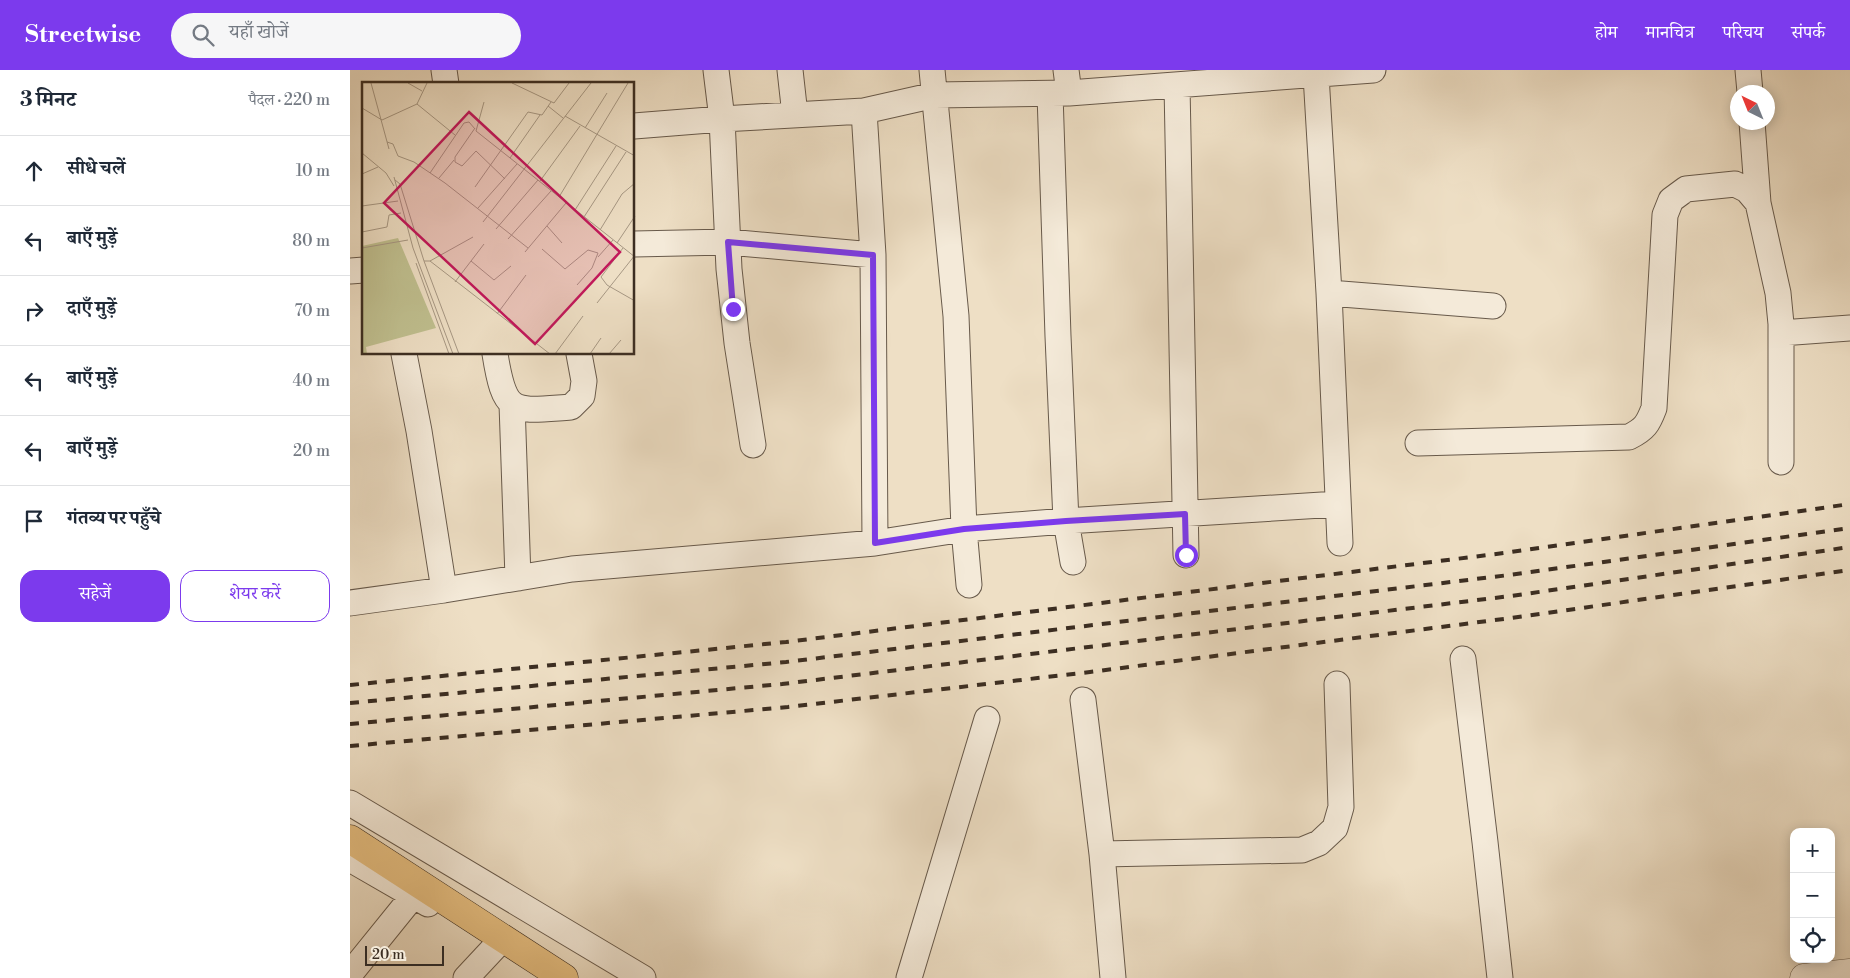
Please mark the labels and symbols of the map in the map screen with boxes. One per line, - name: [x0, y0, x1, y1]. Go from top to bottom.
- inset map: [362, 82, 635, 355]
- north arrow: [1730, 85, 1775, 130]
- route end: [722, 298, 745, 321]
- route start: [1175, 544, 1198, 567]
- scale bar: [365, 943, 444, 966]

